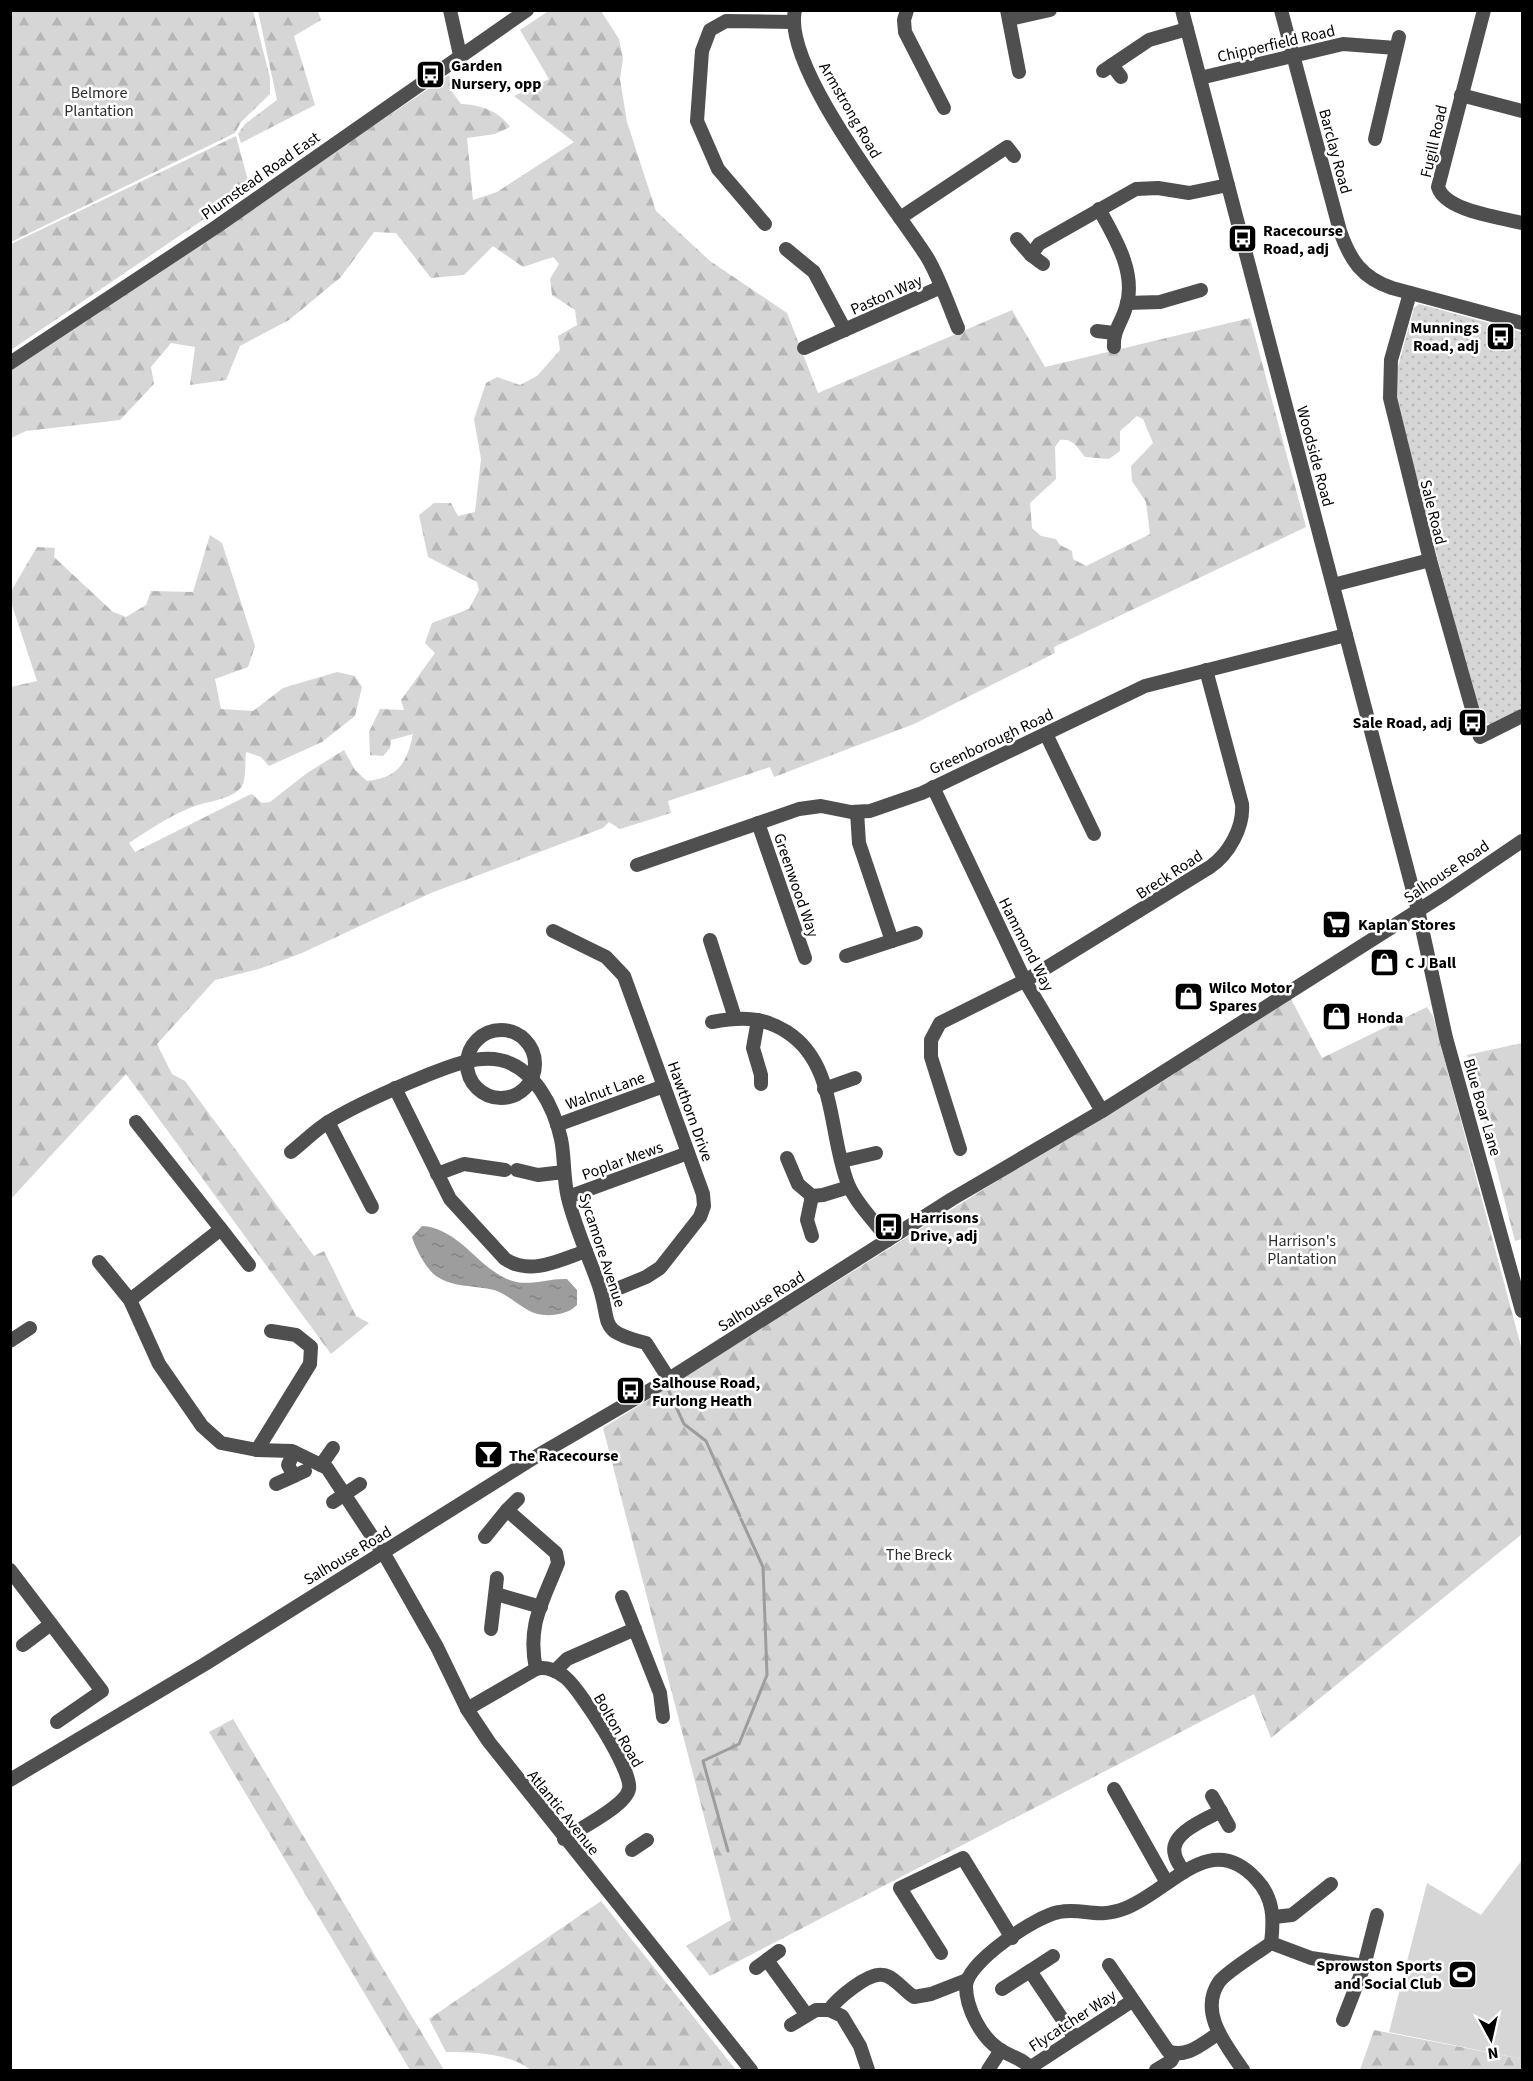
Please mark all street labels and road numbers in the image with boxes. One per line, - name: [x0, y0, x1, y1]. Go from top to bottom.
- street label: Chipperfield Road: [1215, 20, 1337, 68]
- street label: Armstrong Road: [814, 58, 887, 163]
- street label: Fugill Road: [1415, 103, 1453, 180]
- street label: Barclay Road: [1313, 106, 1357, 196]
- street label: Plumstead Road East: [197, 126, 325, 225]
- street label: Paston Way: [847, 269, 926, 321]
- street label: Woodside Road: [1291, 403, 1339, 509]
- street label: Sale Road: [1414, 477, 1452, 547]
- street label: Greenborough Road: [926, 704, 1057, 780]
- street label: Greenwood Way: [768, 830, 824, 941]
- street label: Salhouse Road: [1399, 835, 1494, 909]
- street label: Breck Road: [1132, 845, 1207, 905]
- street label: Hammond Way: [993, 894, 1059, 996]
- street label: Blue Boar Lane: [1458, 1056, 1506, 1159]
- street label: Hawthorn Drive: [662, 1058, 718, 1164]
- street label: Walnut Lane: [563, 1066, 648, 1115]
- street label: Poplar Mews: [579, 1136, 666, 1186]
- street label: Sycamore Avenue: [573, 1190, 631, 1310]
- street label: Salhouse Road: [714, 1266, 809, 1337]
- street label: Salhouse Road: [299, 1521, 396, 1591]
- street label: Bolton Road: [588, 1689, 648, 1772]
- street label: Atlantic Avenue: [522, 1765, 605, 1860]
- street label: Flycatcher Way: [1025, 1984, 1121, 2057]

